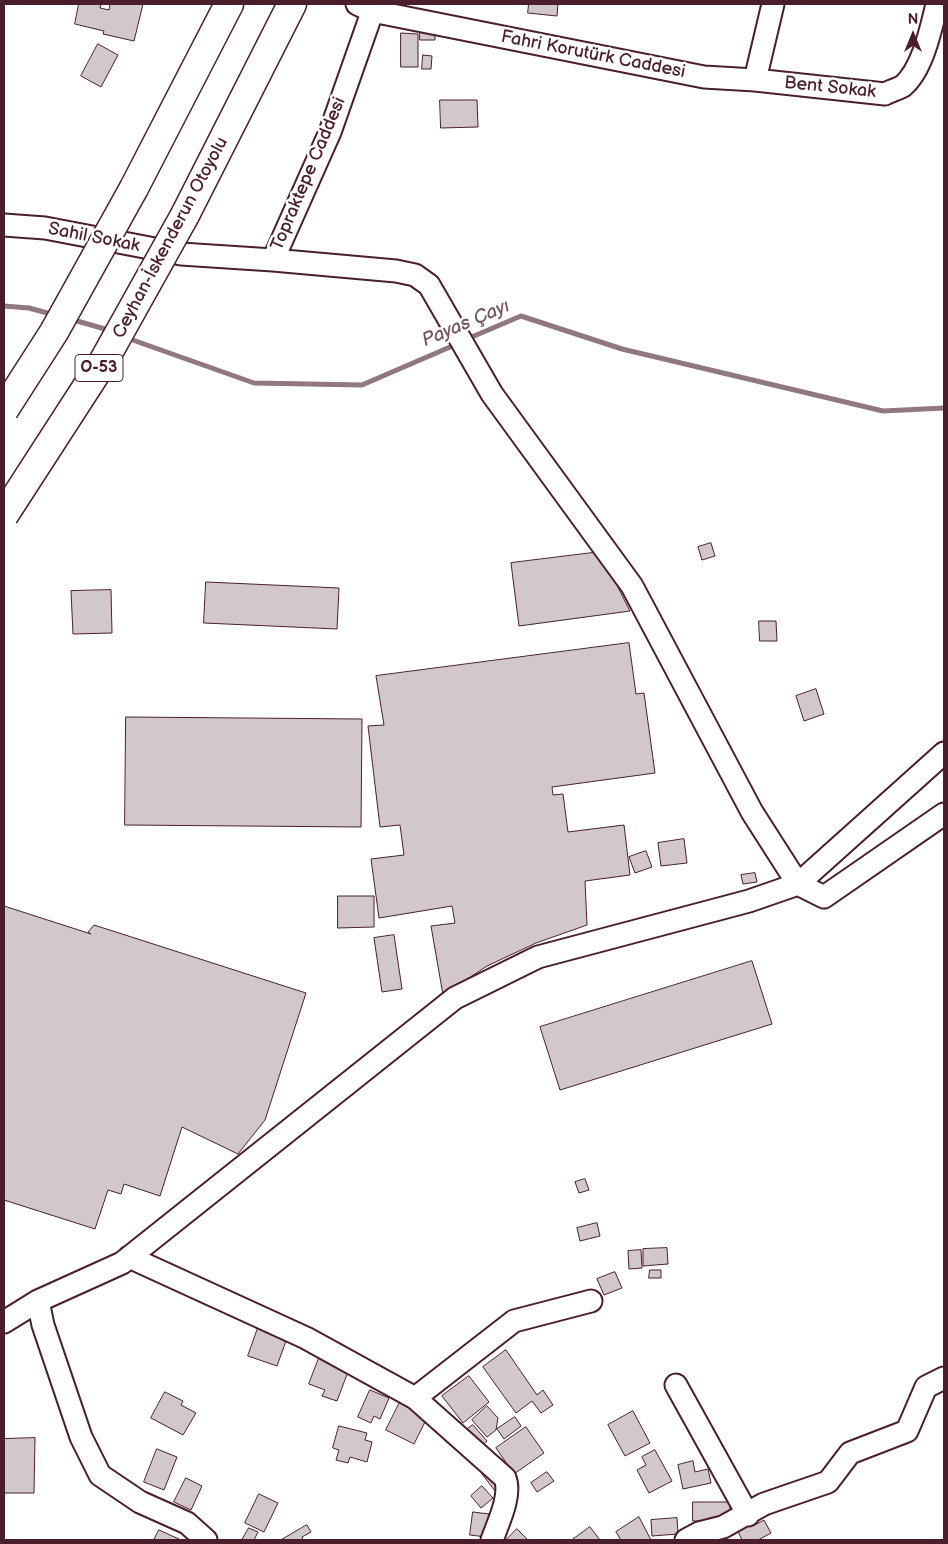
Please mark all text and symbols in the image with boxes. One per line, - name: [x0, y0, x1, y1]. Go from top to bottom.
- north arrow: [888, 10, 938, 60]
- text: N: [908, 11, 918, 28]
- street label: Fahri Korutürk Caddesi: [499, 27, 687, 83]
- street label: Bent Sokak: [783, 72, 877, 104]
- street label: Topraktepe Caddesi: [267, 94, 351, 254]
- street label: Ceyhan-İskenderun Otoyolu: [109, 134, 233, 342]
- street label: Sahil Sokak: [46, 219, 142, 257]
- water label: Payas Çayı: [419, 295, 513, 353]
- road number: O-53: [75, 354, 123, 382]

